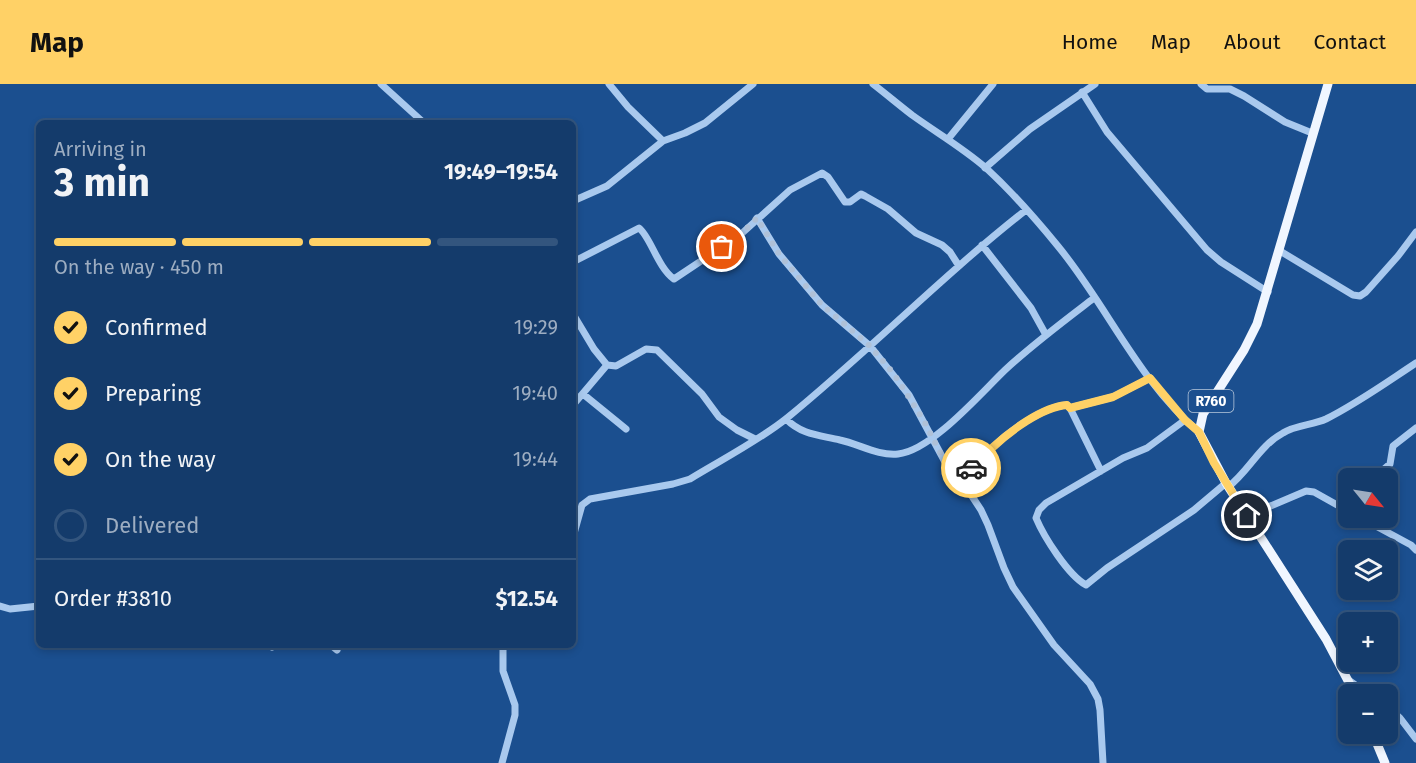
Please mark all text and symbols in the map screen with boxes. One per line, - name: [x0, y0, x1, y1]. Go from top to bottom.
- text: Map: [30, 26, 84, 59]
- text: Home: [1062, 29, 1118, 55]
- text: Map: [1151, 29, 1191, 55]
- text: About: [1224, 29, 1281, 55]
- text: Contact: [1314, 29, 1386, 55]
- text: Arriving in: [54, 137, 147, 161]
- text: 19:49–19:54: [444, 158, 558, 185]
- text: 3 min: [54, 160, 150, 206]
- pin: [696, 221, 747, 272]
- icon: bag: [705, 230, 738, 263]
- text: On the way · 450 m: [54, 255, 224, 279]
- icon: check: [54, 311, 87, 344]
- text: Confirmed: [105, 314, 208, 341]
- text: 19:29: [514, 315, 558, 339]
- icon: check: [54, 377, 87, 410]
- text: Preparing: [105, 380, 201, 407]
- text: 19:40: [512, 381, 558, 405]
- road number: R760: [1188, 390, 1234, 412]
- courier: [941, 438, 1001, 498]
- icon: check: [54, 443, 87, 476]
- text: On the way: [105, 446, 216, 473]
- text: 19:44: [513, 447, 558, 471]
- icon: car: [955, 452, 988, 485]
- north arrow: [1338, 468, 1398, 528]
- map controls: [1338, 468, 1398, 744]
- pin: [1221, 490, 1272, 541]
- icon: home: [1230, 499, 1263, 532]
- text: Delivered: [105, 512, 200, 539]
- button: layers: [1338, 540, 1398, 600]
- text: Order #3810: [54, 585, 172, 612]
- text: $12.54: [495, 585, 558, 612]
- button: +: [1338, 612, 1398, 672]
- button: −: [1338, 684, 1398, 744]

